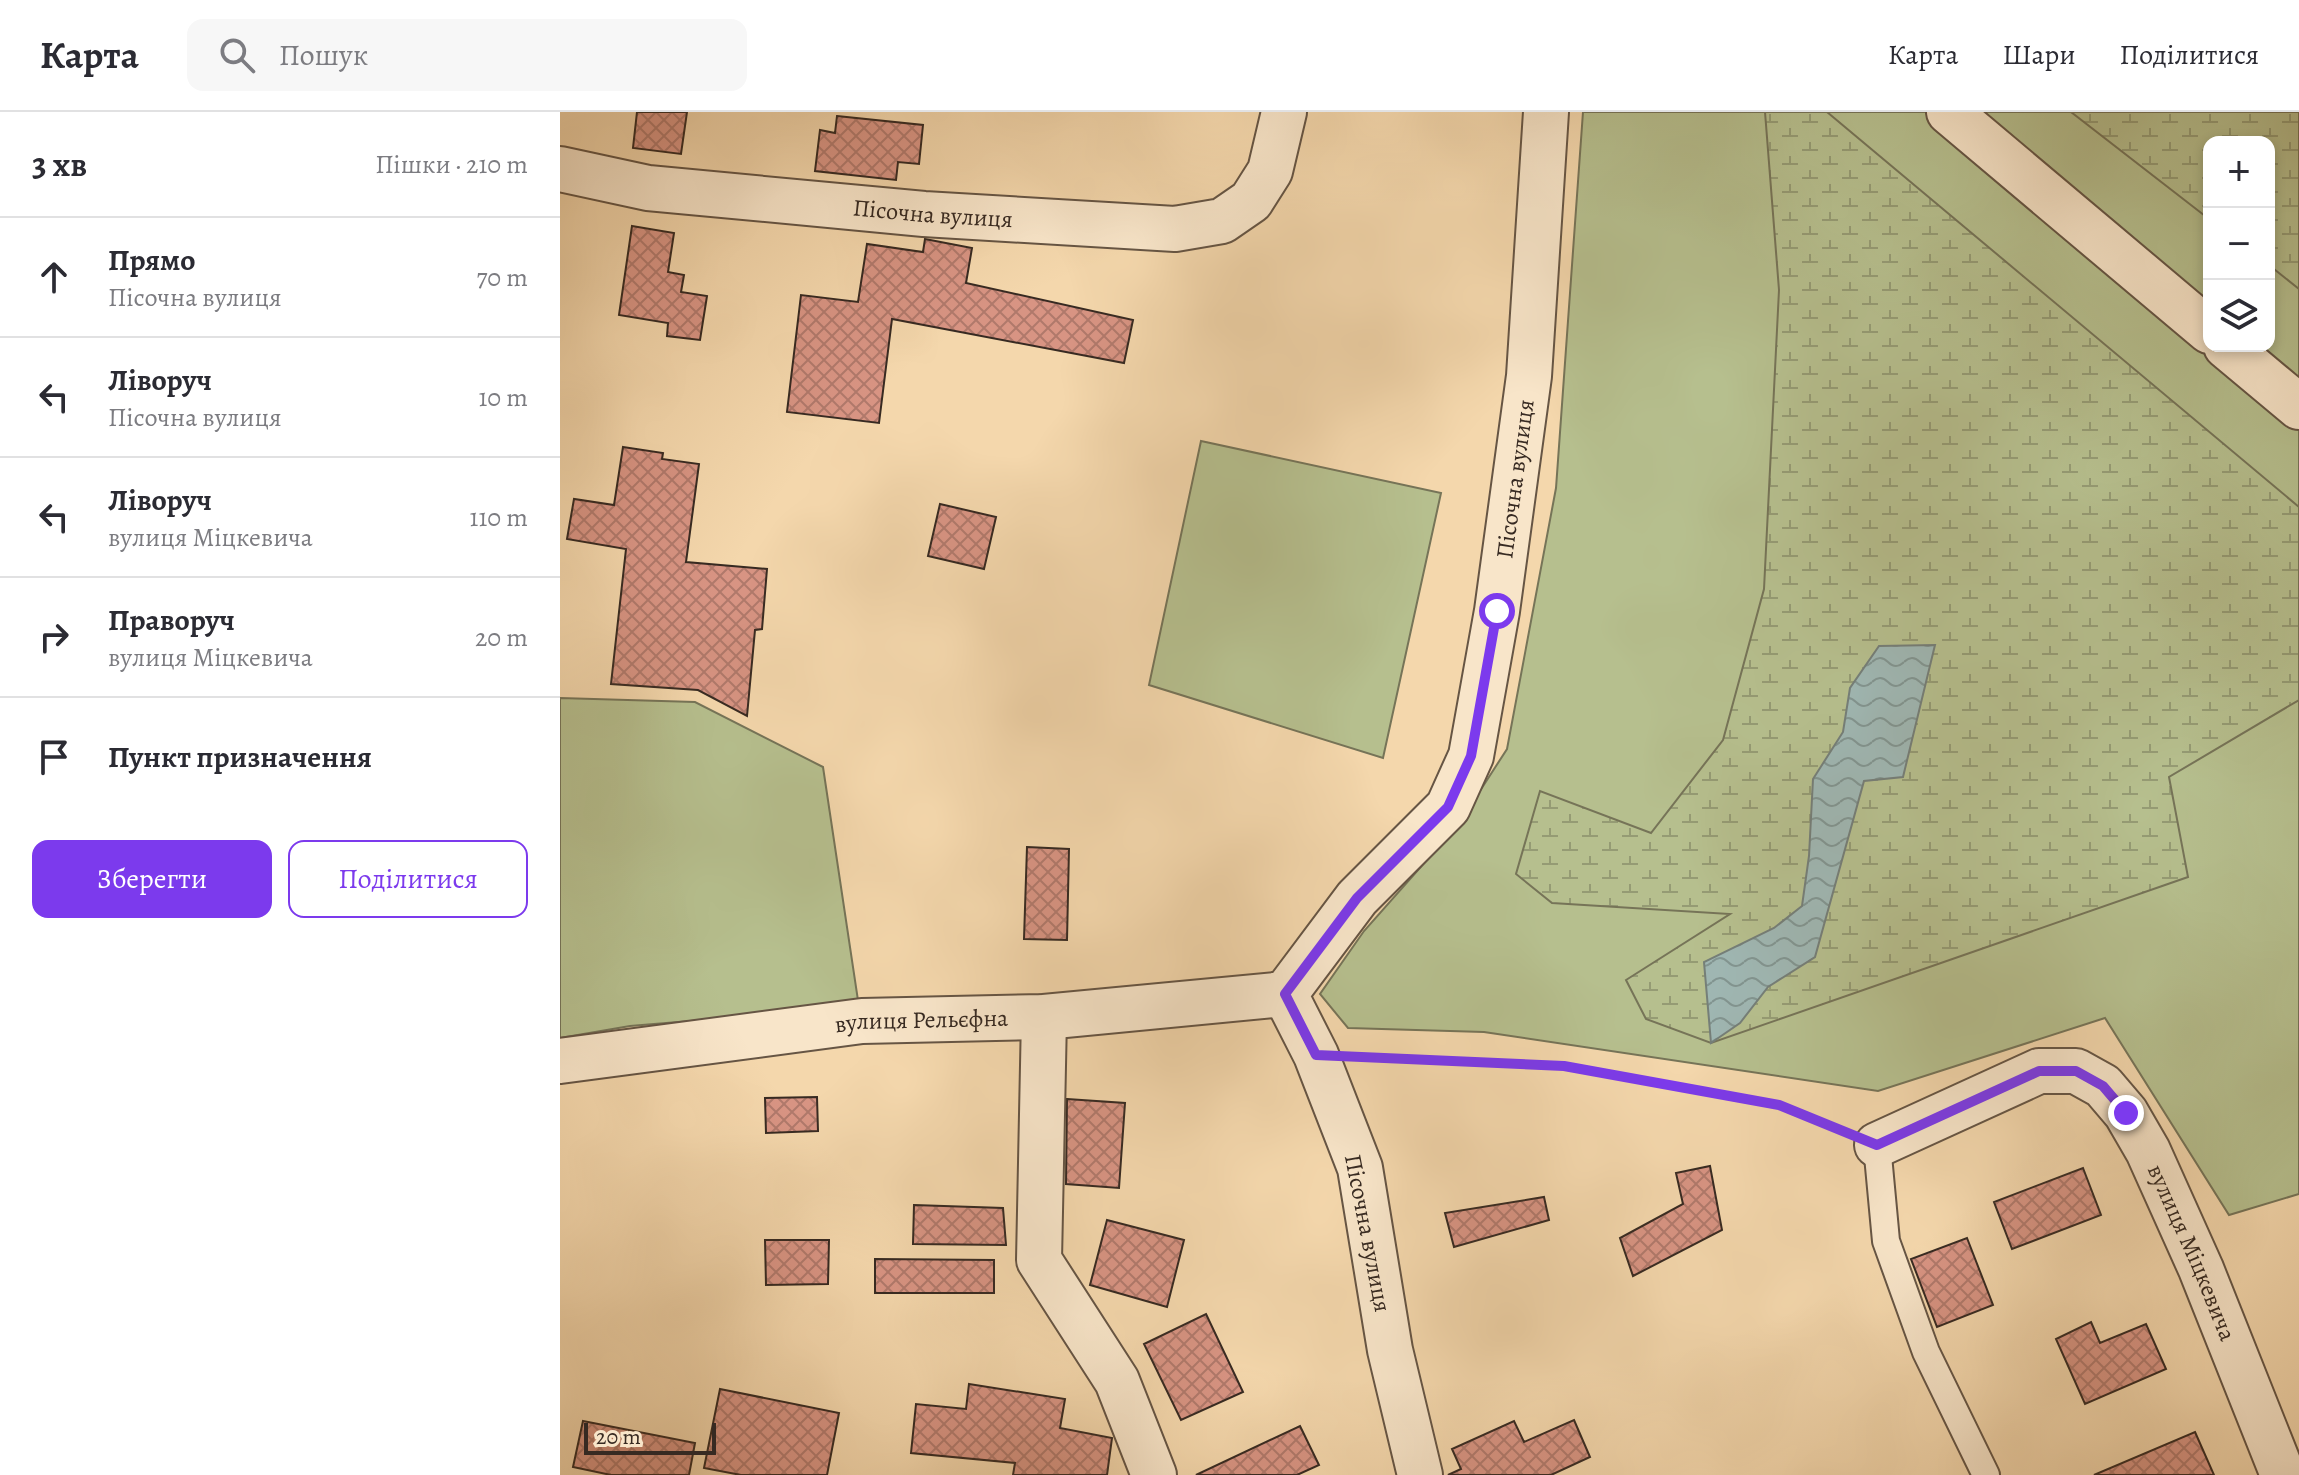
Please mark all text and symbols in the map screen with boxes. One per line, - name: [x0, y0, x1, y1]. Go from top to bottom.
- search box: [187, 19, 747, 91]
- text: Карта: [40, 29, 139, 81]
- icon: search: [215, 33, 259, 77]
- text: Пошук: [279, 35, 368, 75]
- text: Карта: [1888, 36, 1958, 74]
- text: Шари: [2002, 36, 2076, 74]
- text: Поділитися: [2120, 36, 2259, 74]
- map controls: [2203, 136, 2275, 352]
- button: +: [2203, 136, 2275, 208]
- text: 3 хв: [32, 141, 87, 188]
- text: Пішки · 210 m: [375, 147, 528, 182]
- street label: Пісочна вулиця: [851, 191, 1014, 235]
- button: −: [2203, 208, 2275, 280]
- text: Прямо: [108, 240, 195, 280]
- icon: ahead: [32, 255, 76, 299]
- text: 70 m: [476, 260, 528, 295]
- text: Пісочна вулиця: [108, 280, 282, 315]
- button: layers: [2203, 280, 2275, 352]
- text: Ліворуч: [108, 360, 212, 400]
- icon: left: [32, 375, 76, 419]
- text: 10 m: [478, 380, 528, 415]
- street label: Пісочна вулиця: [1488, 397, 1542, 560]
- text: Пісочна вулиця: [108, 400, 282, 435]
- text: Ліворуч: [108, 480, 212, 520]
- icon: left: [32, 495, 76, 539]
- text: 110 m: [470, 500, 528, 535]
- text: вулиця Міцкевича: [108, 520, 313, 555]
- route start: [1479, 593, 1515, 629]
- text: Праворуч: [108, 600, 235, 640]
- icon: right: [32, 615, 76, 659]
- text: 20 m: [475, 620, 528, 655]
- text: вулиця Міцкевича: [108, 640, 313, 675]
- icon: arrive: [32, 735, 76, 779]
- text: Пункт призначення: [108, 737, 372, 777]
- button: Зберегти: [32, 840, 272, 918]
- button: Поділитися: [288, 840, 528, 918]
- street label: вулиця Рельєфна: [833, 1002, 1009, 1040]
- route end: [2108, 1095, 2144, 1131]
- street label: Пісочна вулиця: [1337, 1151, 1399, 1315]
- street label: вулиця Міцкевича: [2140, 1159, 2244, 1345]
- scale bar: [584, 1419, 716, 1455]
- text: 20 m: [596, 1422, 641, 1452]

